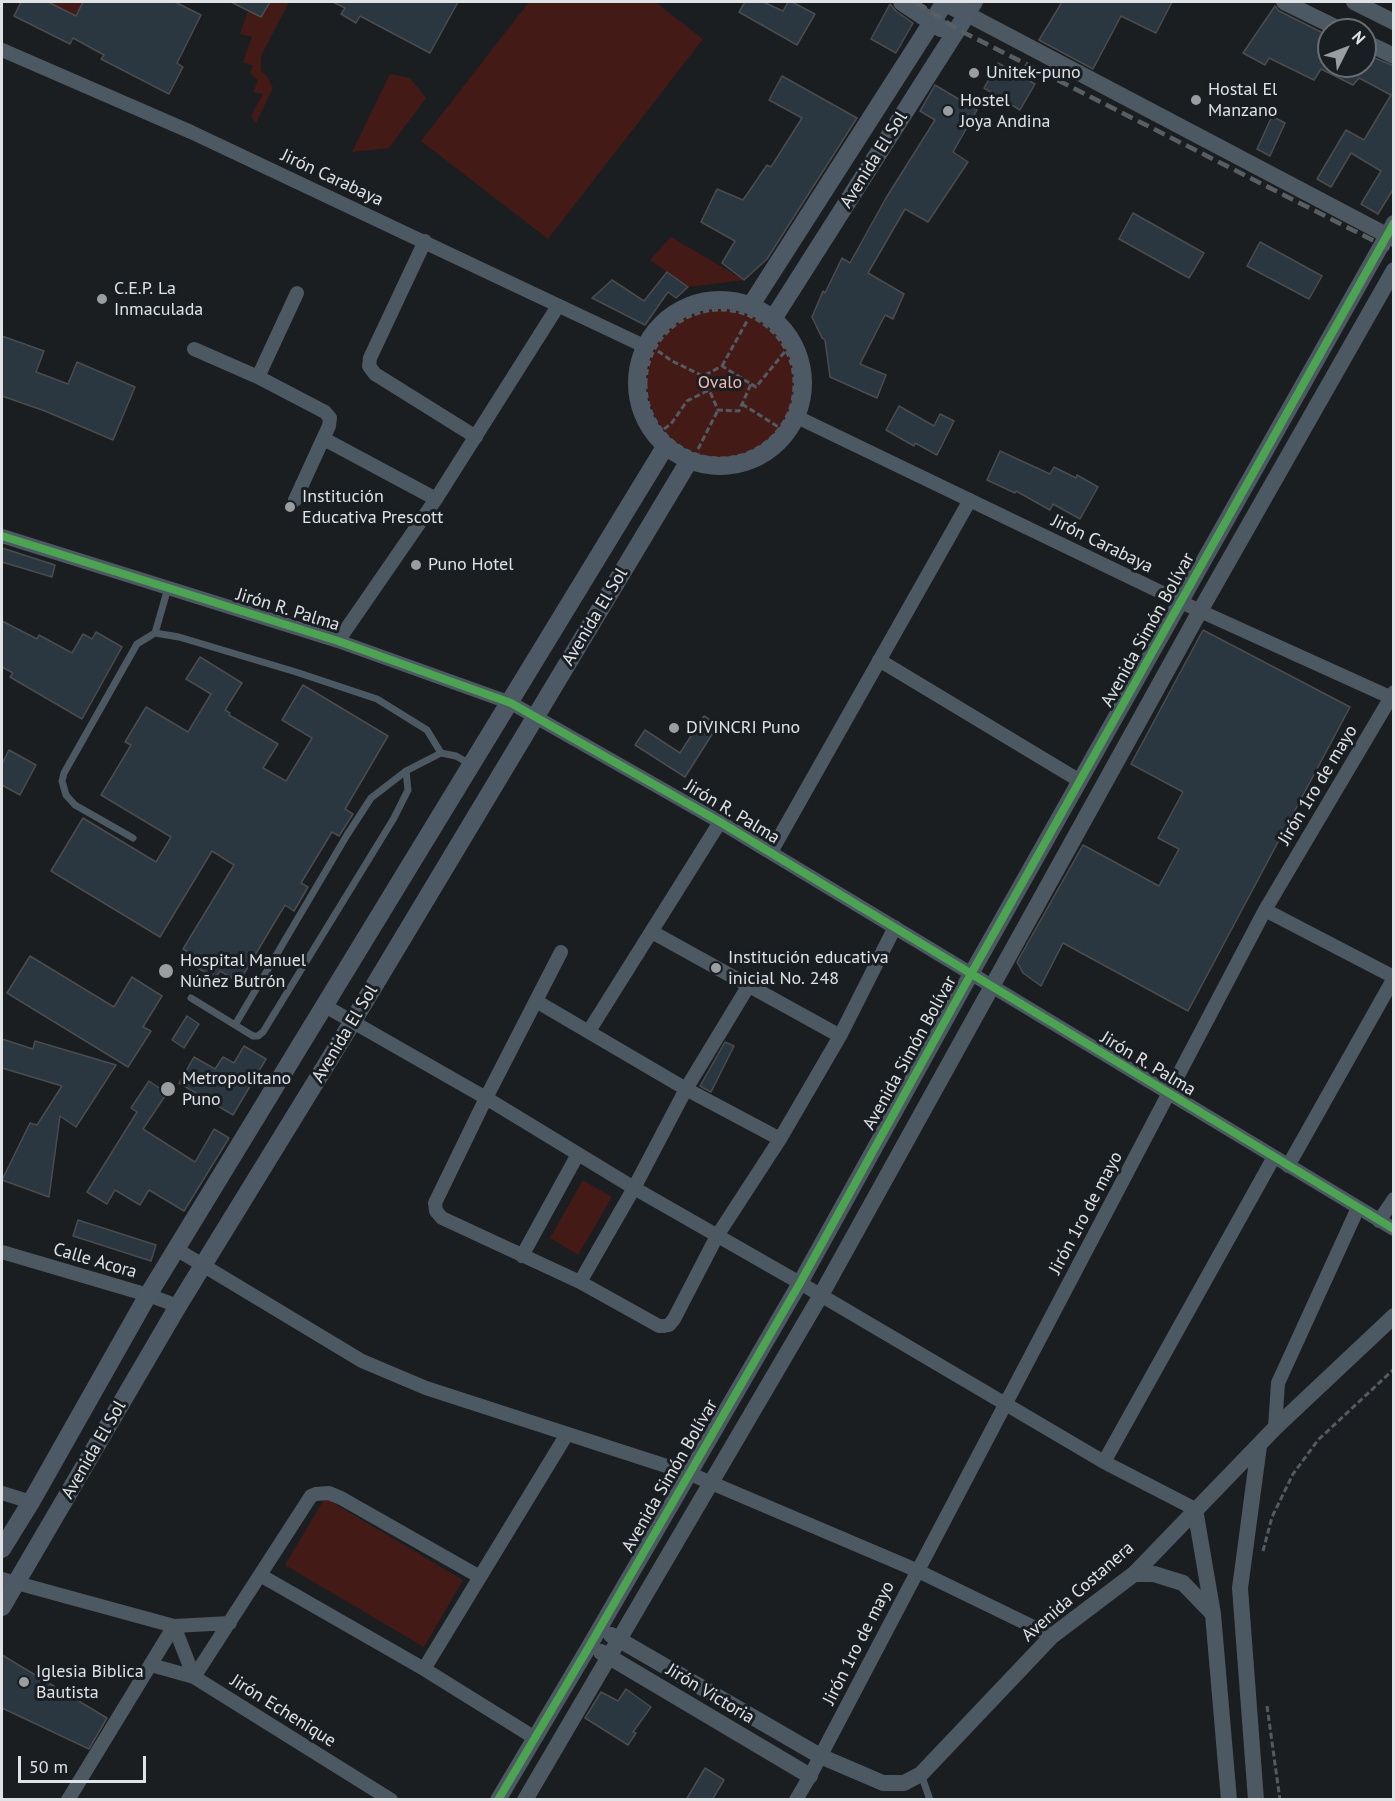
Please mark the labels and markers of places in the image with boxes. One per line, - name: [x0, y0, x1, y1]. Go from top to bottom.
- place label: Unitek-puno: [986, 62, 1081, 84]
- marker: Unitek-puno: [967, 66, 981, 80]
- place label: Hostal El Manzano: [1208, 79, 1277, 122]
- place label: Hostel Joya Andina: [960, 90, 1050, 132]
- marker: Hostal El Manzano: [1189, 93, 1203, 107]
- marker: Hostel Joya Andina: [941, 104, 955, 118]
- place label: C.E.P. La Inmaculada: [114, 278, 203, 320]
- marker: C.E.P. La Inmaculada: [95, 292, 109, 306]
- place label: Institución Educativa Prescott: [302, 486, 443, 528]
- marker: Institución Educativa Prescott: [283, 500, 297, 514]
- place label: Puno Hotel: [428, 554, 513, 576]
- marker: Puno Hotel: [409, 558, 423, 572]
- place label: DIVINCRI Puno: [686, 717, 800, 739]
- marker: DIVINCRI Puno: [667, 721, 681, 735]
- place label: Institución educativa inicial No. 248: [728, 947, 889, 990]
- place label: Hospital Manuel Núñez Butrón: [180, 950, 306, 992]
- marker: Institución educativa inicial No. 248: [709, 961, 723, 975]
- marker: Hospital Manuel Núñez Butrón: [157, 962, 175, 980]
- place label: Metropolitano Puno: [182, 1068, 291, 1110]
- marker: Metropolitano Puno: [159, 1080, 177, 1098]
- place label: Iglesia Biblica Bautista: [36, 1661, 144, 1704]
- marker: Iglesia Biblica Bautista: [17, 1675, 31, 1689]

